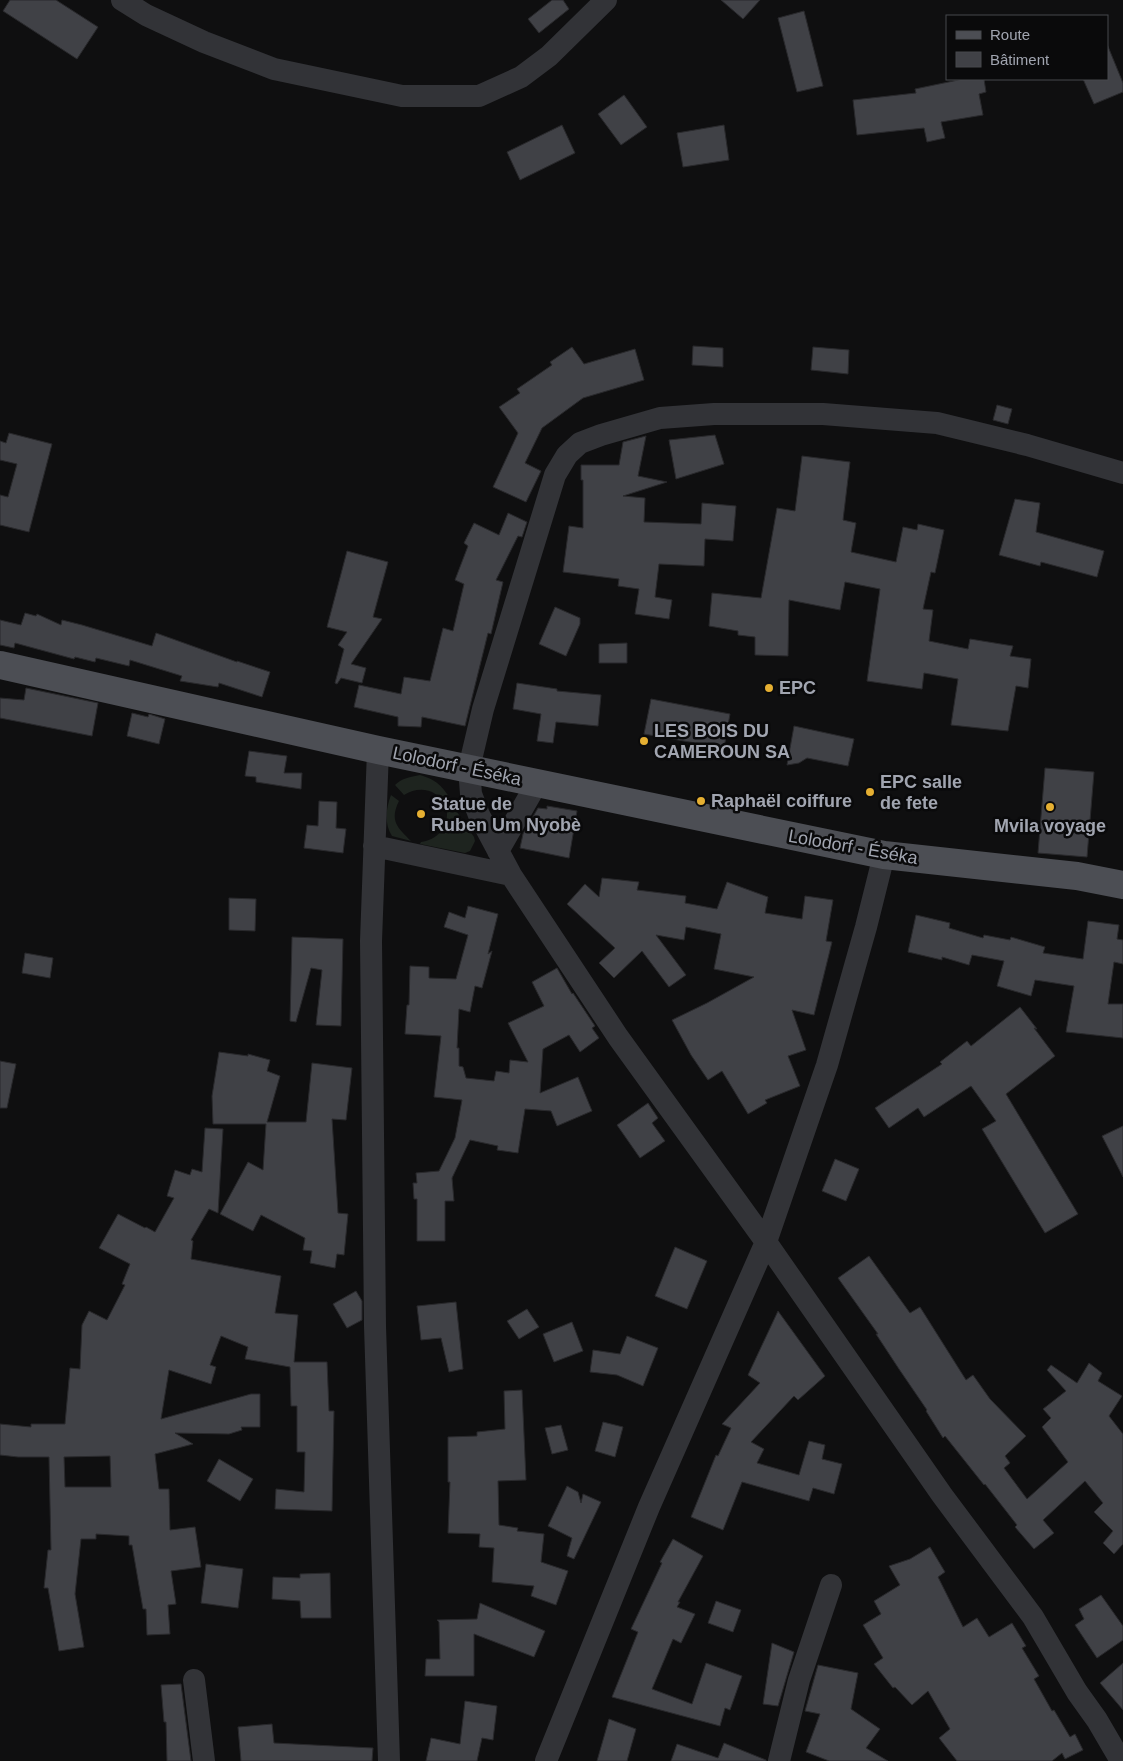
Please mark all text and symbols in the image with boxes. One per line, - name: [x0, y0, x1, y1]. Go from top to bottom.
- legend: [946, 15, 1108, 80]
- text: Route: [990, 26, 1030, 43]
- text: Bâtiment: [990, 51, 1050, 68]
- place label: EPC: [779, 678, 816, 698]
- marker: EPC: [763, 682, 775, 694]
- place label: LES BOIS DU CAMEROUN SA: [654, 721, 790, 762]
- marker: LES BOIS DU CAMEROUN SA: [638, 735, 650, 747]
- street label: Lolodorf - Éséka: [391, 743, 524, 790]
- place label: EPC salle de fete: [880, 772, 962, 813]
- marker: EPC salle de fete: [864, 786, 876, 798]
- place label: Raphaël coiffure: [711, 791, 852, 811]
- place label: Statue de Ruben Um Nyobè: [431, 794, 581, 835]
- marker: Raphaël coiffure: [695, 795, 707, 807]
- marker: Mvila voyage: [1044, 801, 1056, 813]
- marker: Statue de Ruben Um Nyobè: [415, 808, 427, 820]
- place label: Mvila voyage: [994, 816, 1106, 836]
- street label: Lolodorf - Éséka: [787, 826, 920, 868]

